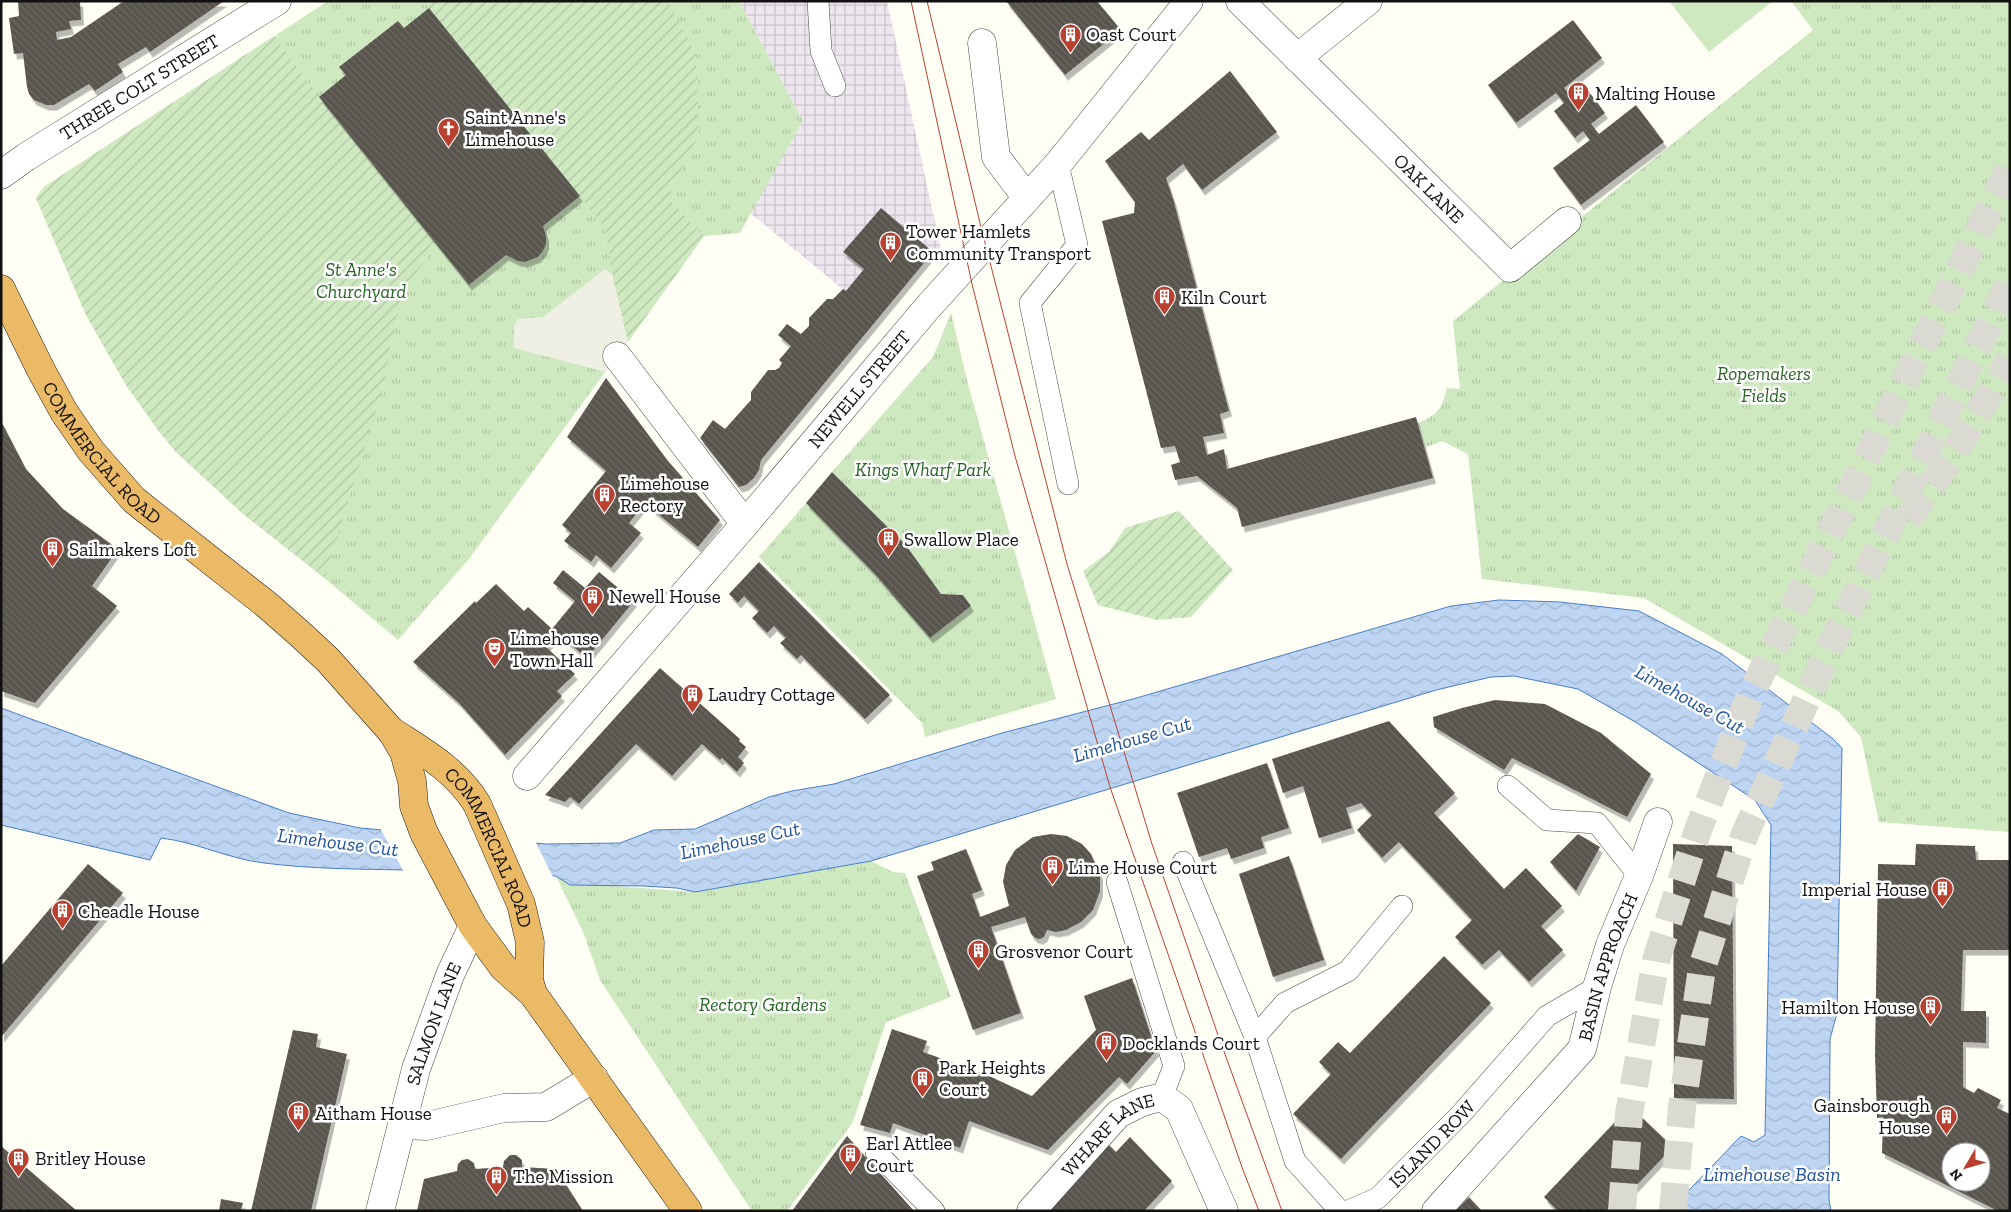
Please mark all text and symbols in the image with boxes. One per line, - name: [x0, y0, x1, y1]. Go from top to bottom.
- building icon: Oast Court: [1058, 22, 1082, 53]
- place label: Oast Court: [1086, 23, 1176, 46]
- street label: THREE COLT STREET: [55, 28, 223, 145]
- building icon: Malting House: [1567, 81, 1591, 112]
- place label: Malting House: [1595, 82, 1715, 105]
- place label: Saint Anne's Limehouse: [465, 106, 566, 151]
- church icon: Saint Anne's Limehouse: [437, 116, 461, 147]
- street label: OAK LANE: [1389, 148, 1469, 228]
- place label: Tower Hamlets Community Transport: [906, 220, 1091, 265]
- building icon: Tower Hamlets Community Transport: [878, 230, 902, 261]
- park label: St Anne's Churchyard: [316, 258, 406, 303]
- building icon: Kiln Court: [1153, 285, 1177, 316]
- place label: Kiln Court: [1181, 286, 1266, 309]
- street label: NEWELL STREET: [803, 325, 915, 452]
- park label: Ropemakers Fields: [1717, 362, 1811, 407]
- street label: COMMERCIAL ROAD: [38, 377, 166, 529]
- park label: Kings Wharf Park: [855, 458, 991, 481]
- place label: Limehouse Rectory: [620, 472, 709, 517]
- building icon: Limehouse Rectory: [592, 482, 616, 513]
- building icon: Swallow Place: [876, 527, 900, 558]
- place label: Swallow Place: [904, 528, 1019, 551]
- building icon: Sailmakers Loft: [41, 537, 65, 568]
- place label: Sailmakers Loft: [69, 538, 197, 561]
- building icon: Newell House: [581, 584, 605, 615]
- place label: Newell House: [609, 585, 721, 608]
- place label: Limehouse Town Hall: [510, 627, 599, 672]
- theatre icon: Limehouse Town Hall: [482, 637, 506, 668]
- water label: Limehouse Cut: [1631, 659, 1749, 739]
- building icon: Laudry Cottage: [680, 682, 704, 713]
- place label: Laudry Cottage: [708, 683, 835, 706]
- water label: Limehouse Cut: [1070, 711, 1194, 767]
- street label: COMMERCIAL ROAD: [440, 762, 538, 930]
- water label: Limehouse Cut: [678, 816, 802, 864]
- water label: Limehouse Cut: [276, 823, 400, 861]
- building icon: Lime House Court: [1040, 855, 1064, 886]
- place label: Lime House Court: [1068, 856, 1217, 879]
- building icon: Imperial House: [1931, 877, 1955, 908]
- place label: Imperial House: [1802, 878, 1927, 901]
- street label: BASIN APPROACH: [1573, 889, 1642, 1043]
- building icon: Cheadle House: [50, 899, 74, 930]
- place label: Cheadle House: [78, 900, 199, 923]
- building icon: Grosvenor Court: [967, 939, 991, 970]
- place label: Grosvenor Court: [995, 940, 1133, 963]
- street label: SALMON LANE: [401, 958, 466, 1087]
- park label: Rectory Gardens: [699, 993, 827, 1016]
- building icon: Hamilton House: [1919, 995, 1943, 1026]
- place label: Hamilton House: [1781, 996, 1915, 1019]
- building icon: Docklands Court: [1094, 1031, 1118, 1062]
- place label: Docklands Court: [1122, 1032, 1260, 1055]
- place label: Park Heights Court: [939, 1056, 1046, 1101]
- building icon: Park Heights Court: [911, 1066, 935, 1097]
- street label: WHARF LANE: [1056, 1088, 1157, 1181]
- place label: Gainsborough House: [1814, 1094, 1930, 1139]
- street label: ISLAND ROW: [1384, 1095, 1480, 1192]
- building icon: Aitham House: [287, 1101, 311, 1132]
- place label: Aitham House: [315, 1102, 432, 1125]
- building icon: Gainsborough House: [1934, 1104, 1958, 1135]
- place label: Earl Attlee Court: [866, 1132, 952, 1177]
- building icon: Earl Attlee Court: [838, 1142, 862, 1173]
- north arrow: [1941, 1142, 1991, 1192]
- building icon: Britley House: [7, 1146, 31, 1177]
- place label: Britley House: [35, 1147, 146, 1170]
- water label: Limehouse Basin: [1703, 1162, 1841, 1186]
- building icon: The Mission: [485, 1164, 509, 1195]
- place label: The Mission: [513, 1165, 613, 1188]
- text: N: [1946, 1165, 1966, 1184]

